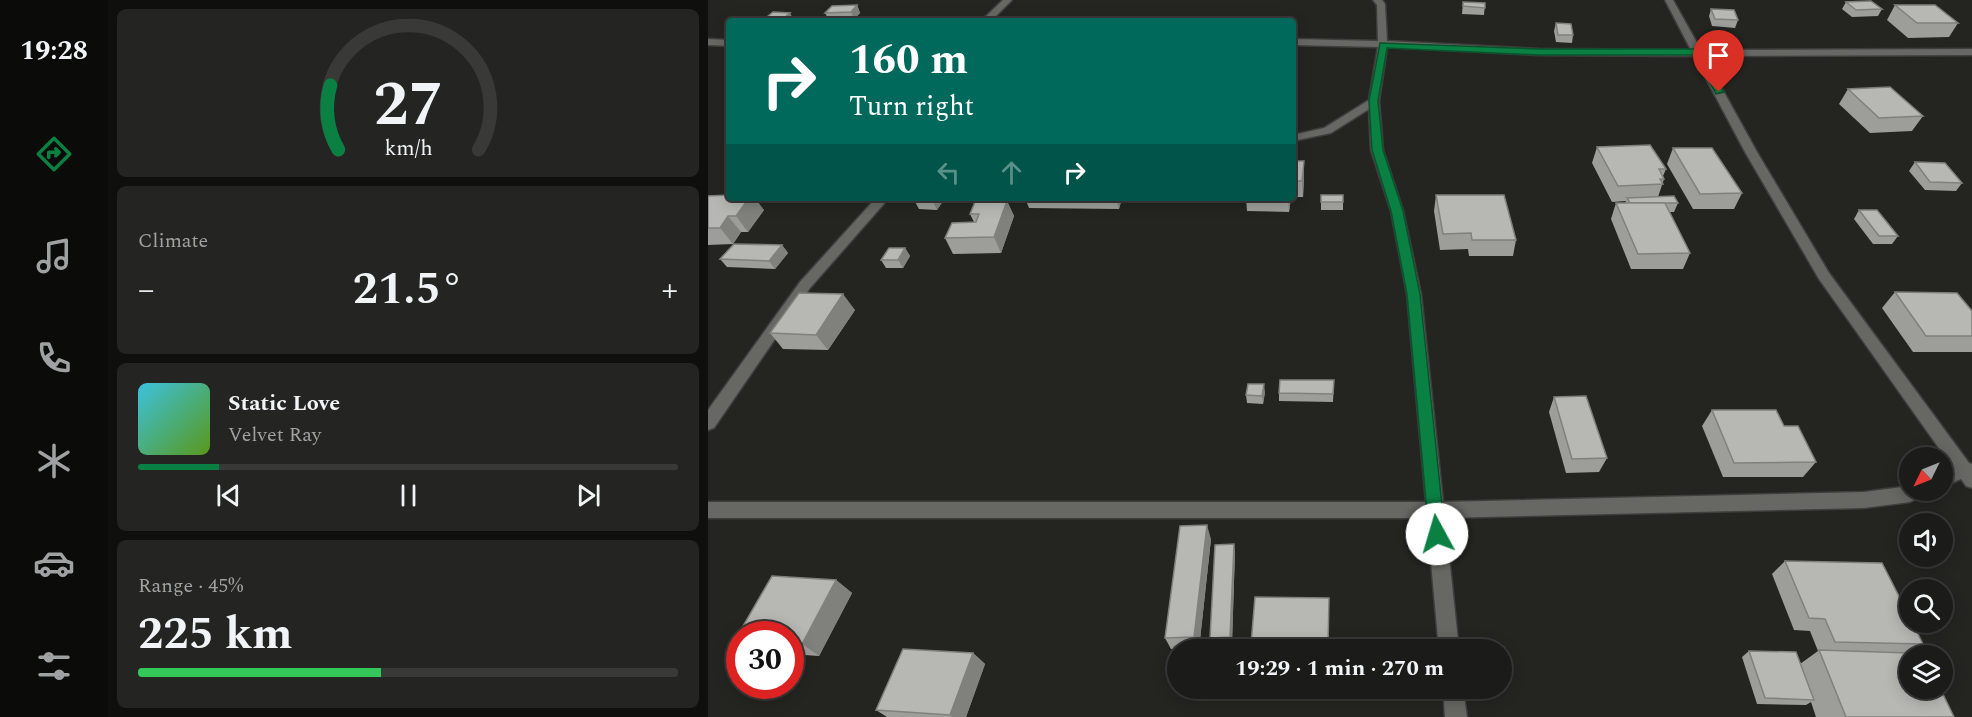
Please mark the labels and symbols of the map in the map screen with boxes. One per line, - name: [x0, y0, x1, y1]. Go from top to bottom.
- pin: [1693, 30, 1744, 92]
- north arrow: [1899, 447, 1953, 501]
- position arrow: [1405, 502, 1469, 566]
- speed limit sign: 30: [726, 621, 804, 699]

